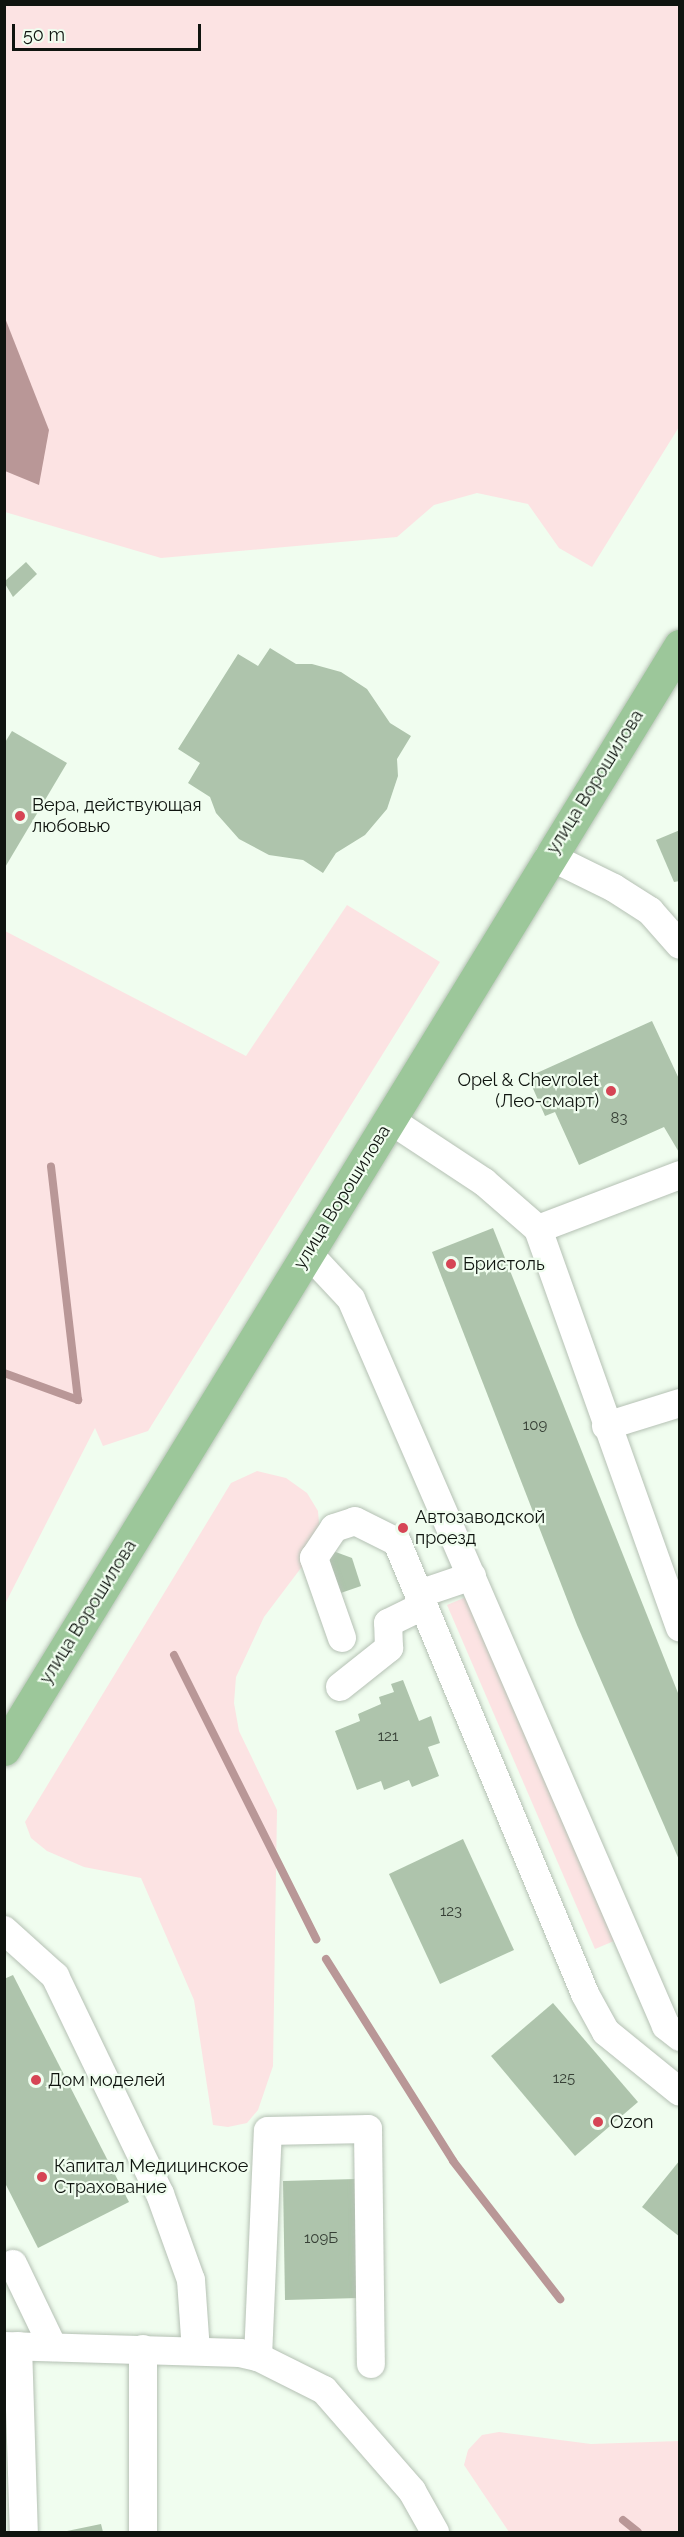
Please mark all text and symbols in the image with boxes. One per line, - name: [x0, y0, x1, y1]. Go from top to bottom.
- scale bar: [15, 12, 204, 50]
- text: 50 m: [23, 24, 65, 45]
- street label: улица Ворошилова: [542, 706, 648, 858]
- place label: Вера, действующая любовью: [32, 795, 202, 838]
- marker: Вера, действующая любовью: [13, 809, 27, 823]
- place label: Opel & Chevrolet (Лео-смарт): [457, 1070, 599, 1112]
- marker: Opel & Chevrolet (Лео-смарт): [604, 1084, 618, 1098]
- house number: 83: [611, 1110, 627, 1128]
- street label: улица Ворошилова: [289, 1121, 395, 1273]
- place label: Бристоль: [463, 1253, 545, 1275]
- marker: Бристоль: [444, 1257, 458, 1271]
- house number: 109: [523, 1417, 547, 1435]
- place label: Автозаводской проезд: [415, 1507, 545, 1550]
- marker: Автозаводской проезд: [396, 1521, 410, 1535]
- street label: улица Ворошилова: [35, 1536, 141, 1688]
- house number: 121: [378, 1728, 398, 1746]
- house number: 123: [440, 1903, 462, 1921]
- place label: Дом моделей: [48, 2069, 165, 2091]
- house number: 125: [553, 2070, 575, 2088]
- marker: Дом моделей: [29, 2073, 43, 2087]
- place label: Ozon: [610, 2111, 653, 2133]
- marker: Ozon: [591, 2115, 605, 2129]
- place label: Капитал Медицинское Страхование: [54, 2156, 248, 2198]
- marker: Капитал Медицинское Страхование: [35, 2170, 49, 2184]
- house number: 109Б: [304, 2230, 338, 2248]

